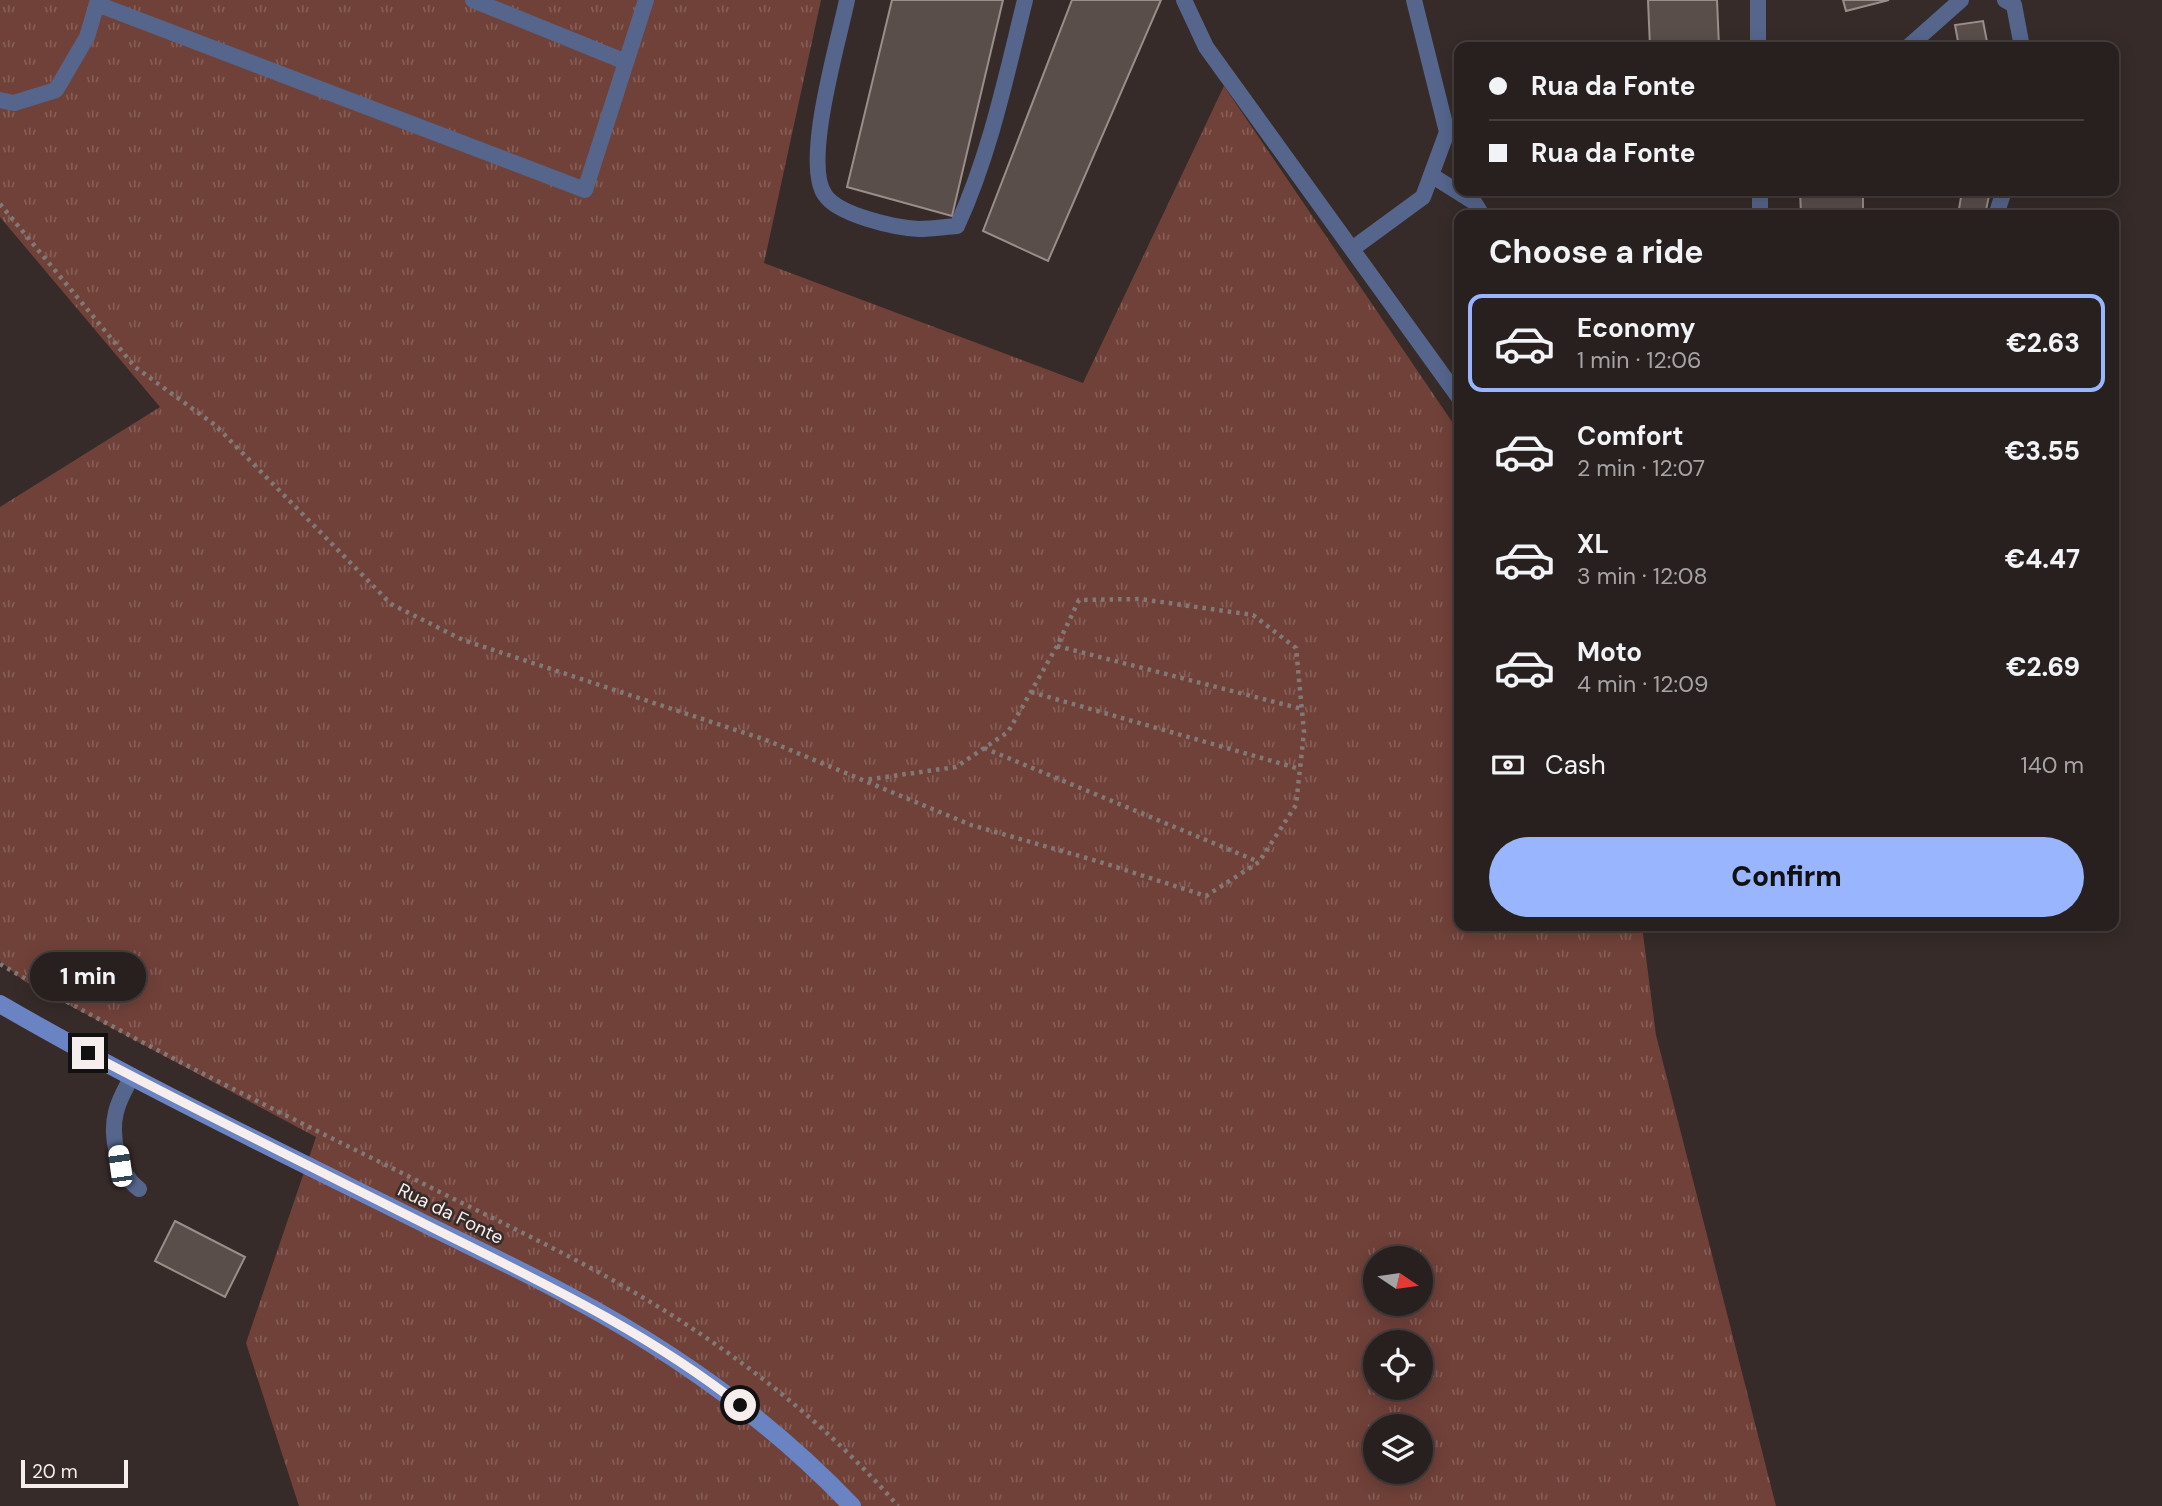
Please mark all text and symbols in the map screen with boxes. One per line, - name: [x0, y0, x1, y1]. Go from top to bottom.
- text: Rua da Fonte: [1531, 69, 1695, 103]
- text: Rua da Fonte: [1531, 136, 1695, 170]
- text: Choose a ride: [1489, 231, 1704, 273]
- text: Economy: [1577, 311, 1695, 345]
- icon: car: [1493, 312, 1556, 375]
- text: €2.63: [2006, 326, 2080, 360]
- text: 1 min · 12:06: [1577, 345, 1702, 375]
- text: Comfort: [1577, 419, 1683, 453]
- icon: car: [1493, 420, 1556, 483]
- text: €3.55: [2005, 434, 2080, 468]
- text: 2 min · 12:07: [1577, 453, 1705, 483]
- text: XL: [1577, 527, 1609, 561]
- icon: car: [1493, 528, 1556, 591]
- text: €4.47: [2005, 542, 2080, 576]
- text: 3 min · 12:08: [1577, 561, 1708, 591]
- text: Moto: [1577, 635, 1642, 669]
- icon: car: [1493, 636, 1556, 699]
- text: €2.69: [2006, 650, 2080, 684]
- text: 4 min · 12:09: [1577, 669, 1708, 699]
- icon: cash: [1489, 746, 1527, 784]
- text: Cash: [1545, 748, 1606, 782]
- text: 140 m: [2021, 750, 2084, 780]
- button: Confirm: [1489, 837, 2084, 917]
- callout: 1 min: [30, 951, 146, 1000]
- text: 1 min: [60, 961, 116, 991]
- route end: [72, 1037, 104, 1069]
- car: [107, 1144, 134, 1188]
- street label: Rua da Fonte: [394, 1177, 508, 1250]
- north arrow: [1363, 1246, 1433, 1316]
- map controls: [1363, 1246, 1433, 1484]
- button: locate: [1363, 1330, 1433, 1400]
- route start: [724, 1389, 756, 1421]
- button: layers: [1363, 1414, 1433, 1484]
- scale bar: [21, 1457, 128, 1489]
- text: 20 m: [32, 1459, 78, 1484]

